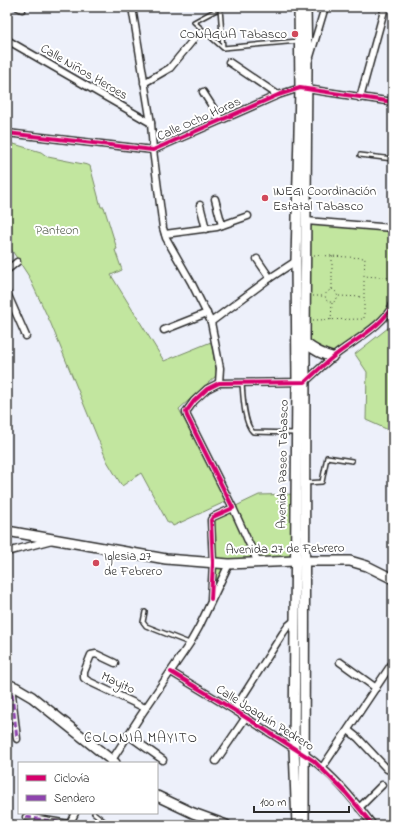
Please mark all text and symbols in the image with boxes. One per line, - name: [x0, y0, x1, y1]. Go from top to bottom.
- place label: CONAGUA Tabasco: [180, 25, 287, 44]
- marker: CONAGUA Tabasco: [290, 29, 300, 39]
- street label: Calle Niños Heroes: [37, 39, 132, 105]
- street label: Calle Ocho Horas: [154, 92, 244, 146]
- place label: INEGI Coordinación Estatal Tabasco: [273, 182, 376, 216]
- marker: INEGI Coordinación Estatal Tabasco: [260, 193, 270, 203]
- park label: Panteon: [35, 221, 79, 240]
- street label: Avenida Paseo Tabasco: [272, 399, 294, 529]
- street label: Avenida 27 de Febrero: [225, 538, 345, 560]
- place label: Iglesia 27 de Febrero: [104, 547, 162, 581]
- marker: Iglesia 27 de Febrero: [91, 558, 101, 568]
- street label: Mayito: [97, 667, 138, 700]
- street label: Calle Joaquín Pedrero: [212, 680, 318, 756]
- district label: COLONIA MAYITO: [84, 728, 198, 749]
- legend: [18, 762, 158, 814]
- text: Ciclovía: [54, 770, 90, 788]
- scale bar: [254, 788, 349, 814]
- text: Sendero: [54, 790, 95, 808]
- text: 100 m: [260, 794, 287, 812]

